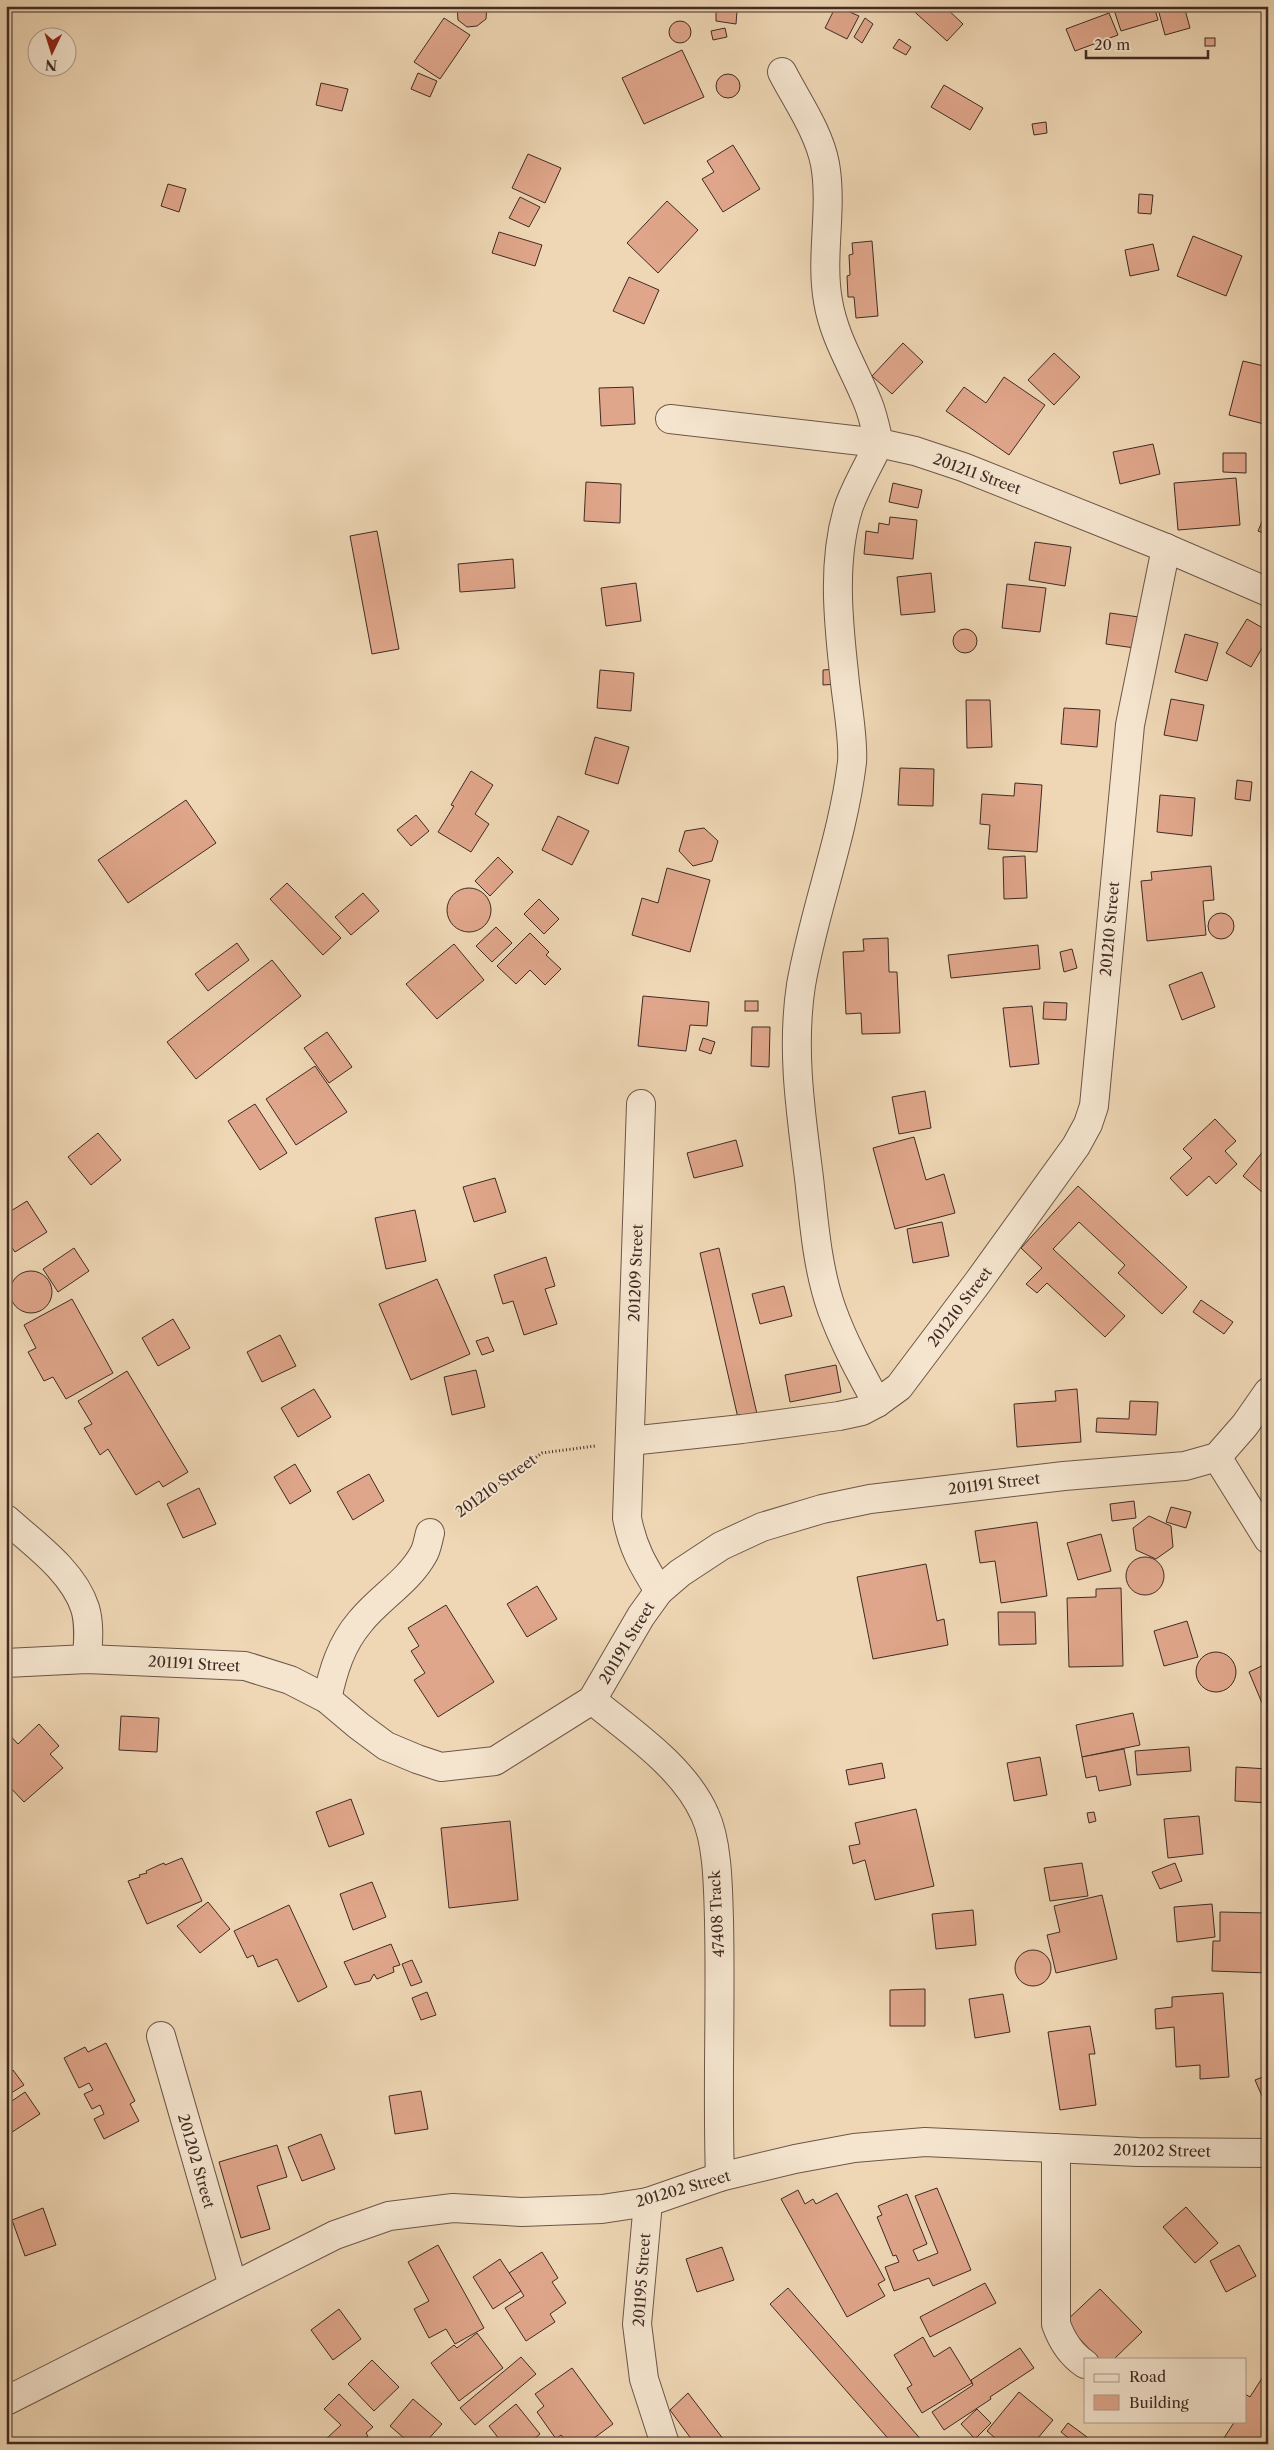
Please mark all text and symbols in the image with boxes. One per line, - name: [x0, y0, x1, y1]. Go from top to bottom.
- north arrow: [28, 28, 78, 78]
- scale bar: [1086, 28, 1209, 60]
- text: 20 m: [1094, 35, 1130, 54]
- text: N: [44, 56, 58, 74]
- street label: 201211 Street: [931, 449, 1024, 498]
- street label: 201210 Street: [1096, 880, 1123, 977]
- street label: 201209 Street: [624, 1223, 647, 1322]
- street label: 201210 Street: [923, 1262, 996, 1351]
- street label: 201210 Street: [452, 1449, 540, 1521]
- street label: 201191 Street: [947, 1468, 1042, 1499]
- street label: 201191 Street: [595, 1598, 659, 1687]
- street label: 201191 Street: [147, 1652, 241, 1675]
- street label: 47408 Track: [705, 1869, 728, 1958]
- street label: 201202 Street: [174, 2111, 219, 2211]
- street label: 201202 Street: [1113, 2140, 1212, 2161]
- street label: 201202 Street: [633, 2166, 733, 2211]
- street label: 201195 Street: [629, 2232, 654, 2328]
- legend: [1084, 2358, 1246, 2422]
- text: Road: [1129, 2367, 1166, 2386]
- text: Building: [1129, 2393, 1189, 2412]

